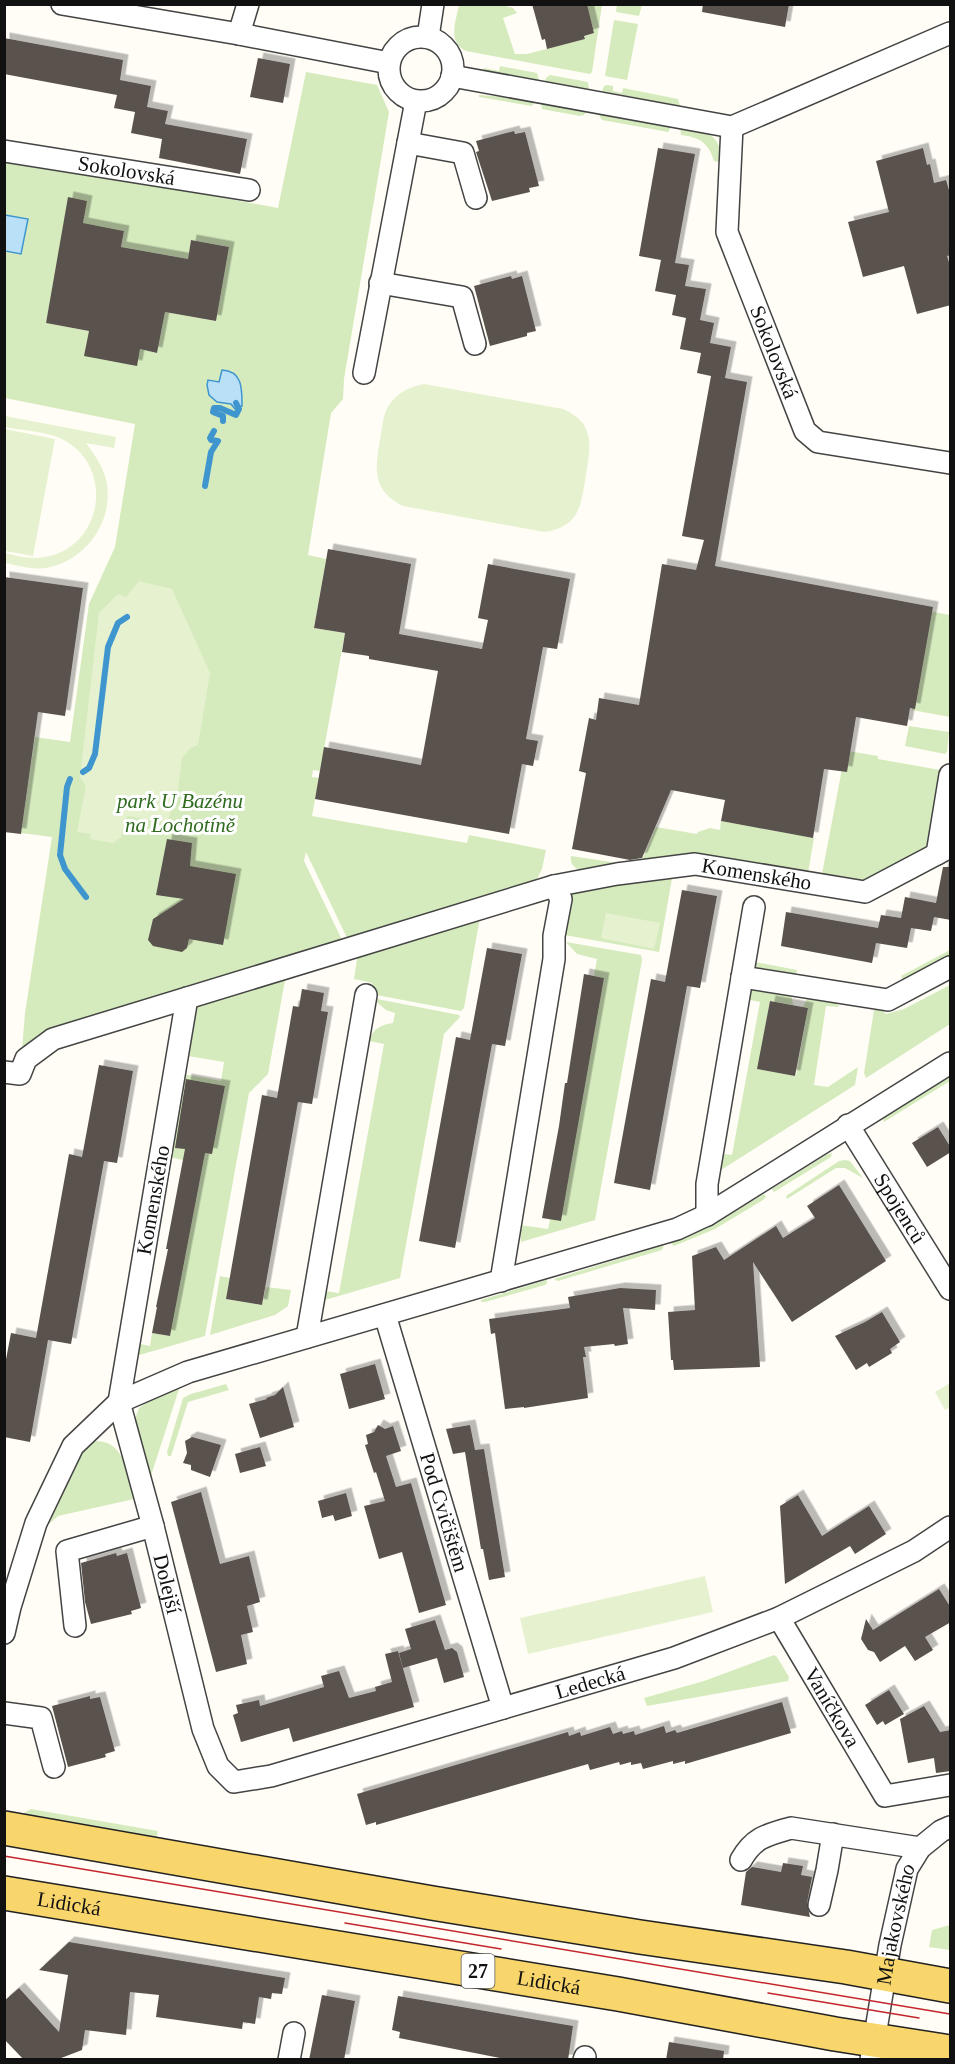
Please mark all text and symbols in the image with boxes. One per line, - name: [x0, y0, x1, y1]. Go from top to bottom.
- street label: Sokolovská: [76, 151, 177, 190]
- street label: Sokolovská: [745, 302, 803, 403]
- park label: park U Bazénu na Lochotíně: [115, 789, 243, 837]
- street label: Komenského: [700, 853, 813, 895]
- street label: Komenského: [132, 1143, 174, 1257]
- street label: Spojenců: [869, 1169, 931, 1248]
- street label: Pod Cvičištěm: [415, 1450, 473, 1575]
- street label: Dolejší: [148, 1552, 186, 1617]
- street label: Ledecká: [553, 1661, 628, 1704]
- street label: Vaníčkova: [799, 1663, 866, 1752]
- street label: Majakovského: [872, 1858, 920, 1987]
- street label: Lidická: [36, 1887, 103, 1921]
- road number: 27: [462, 1954, 494, 1988]
- street label: Lidická: [515, 1966, 583, 2000]

